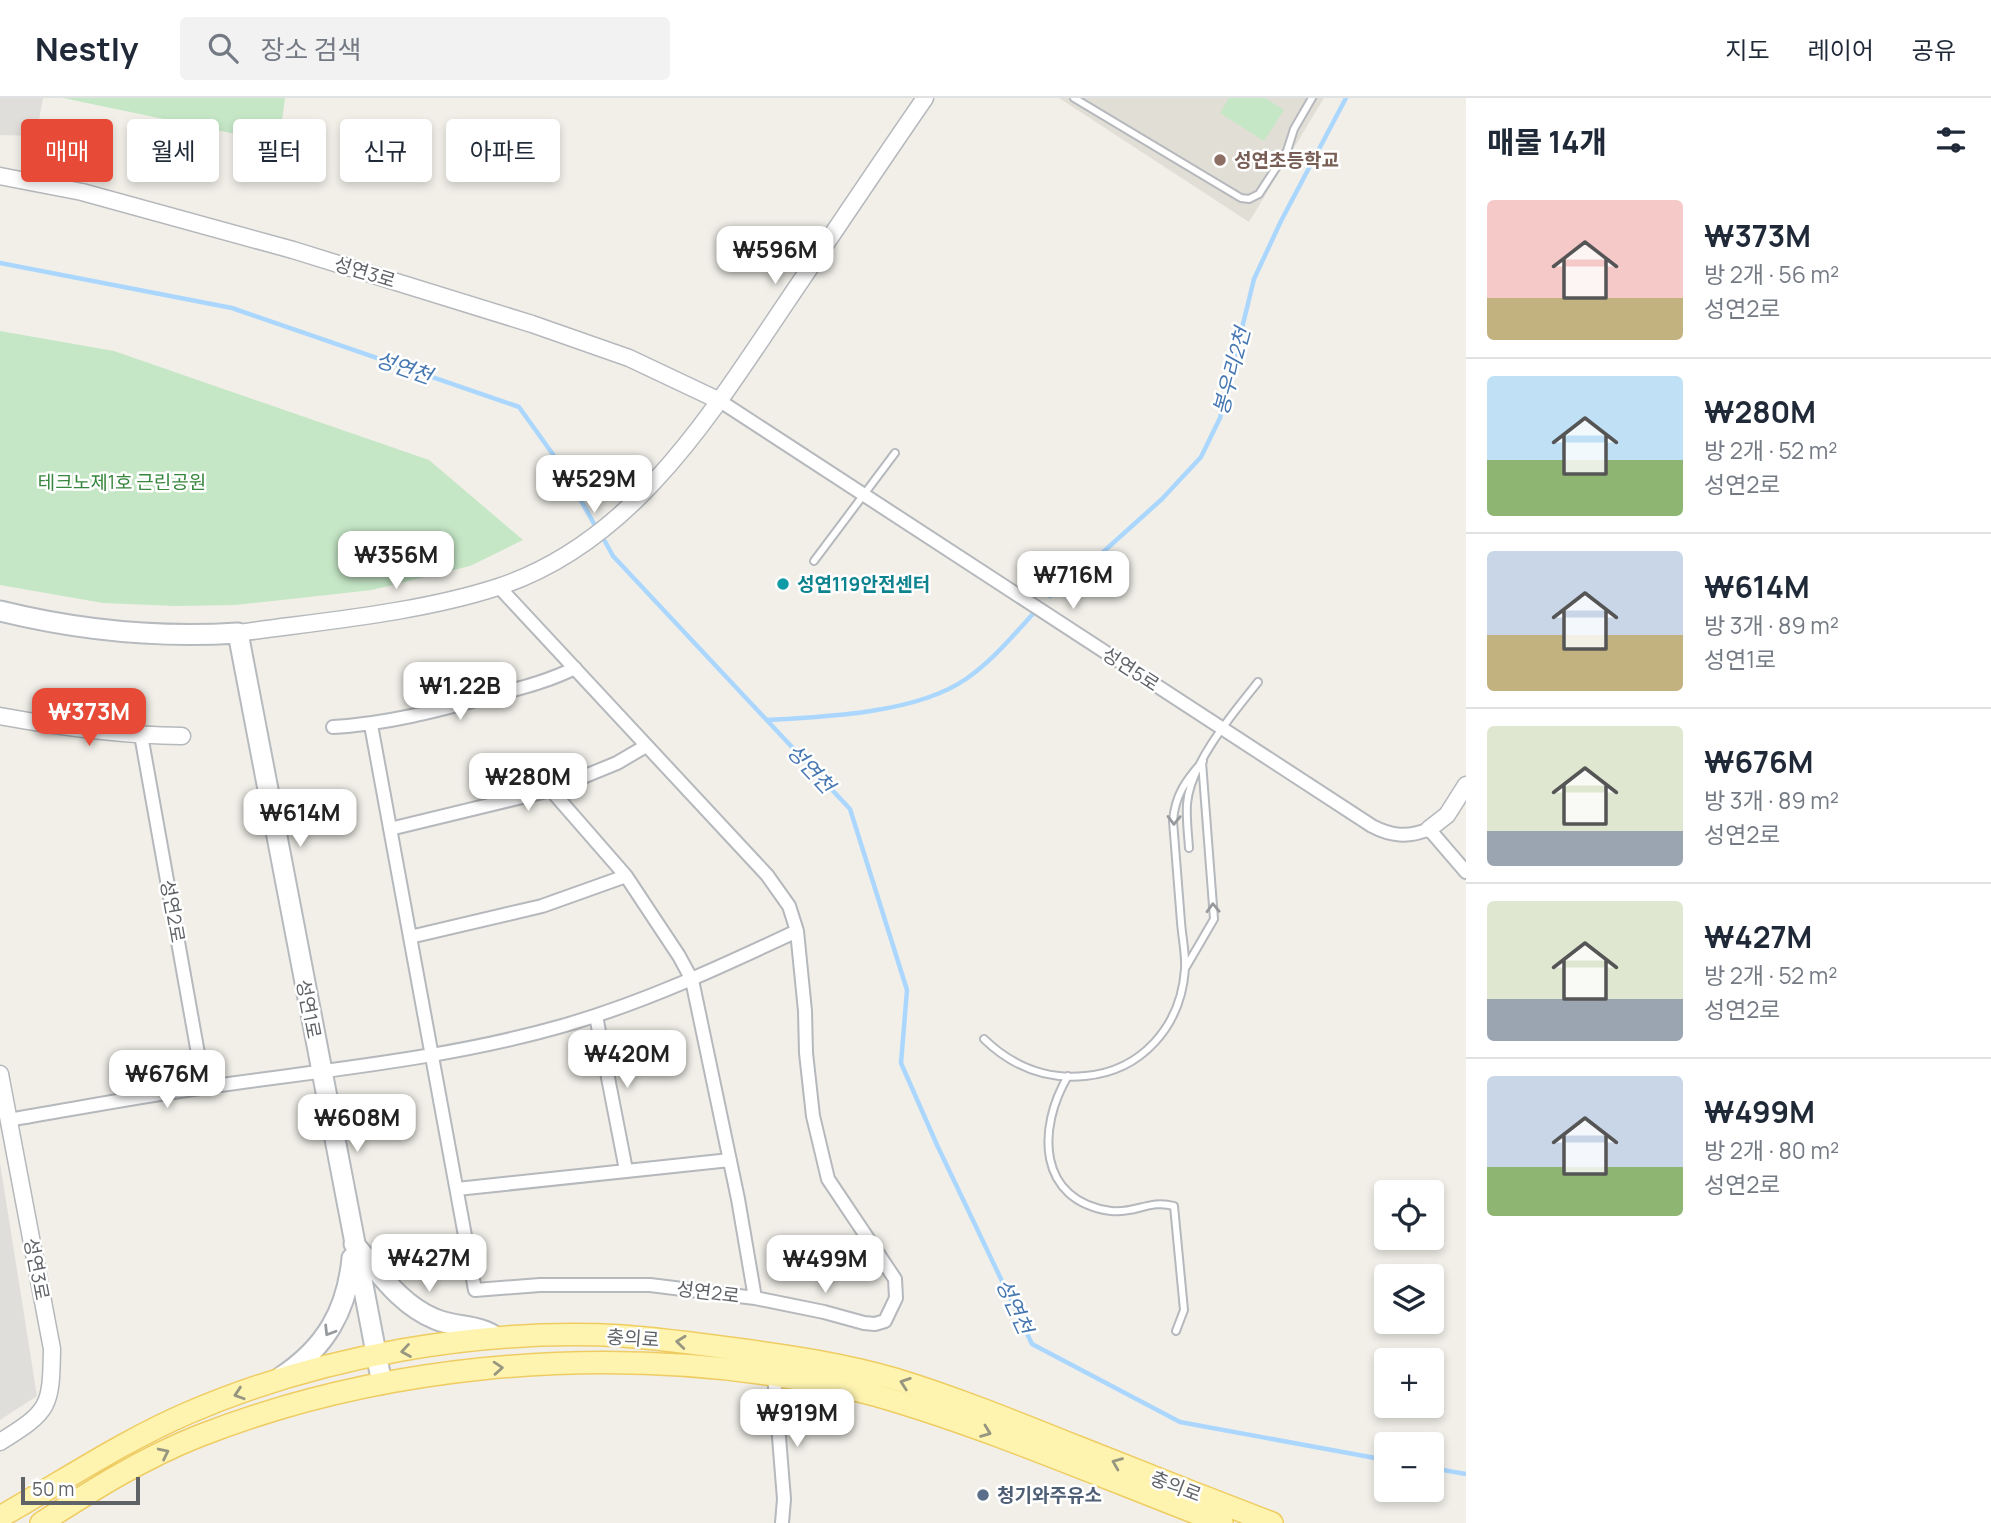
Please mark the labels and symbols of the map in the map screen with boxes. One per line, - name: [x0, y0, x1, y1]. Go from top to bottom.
- place label: 성연초등학교: [1234, 147, 1339, 173]
- marker: 성연초등학교: [1212, 152, 1228, 168]
- pin: ₩596M: [726, 226, 824, 286]
- street label: 성연3로: [331, 250, 399, 294]
- water label: 봉우리2천: [1206, 322, 1257, 418]
- water label: 성연천: [372, 344, 438, 391]
- pin: ₩529M: [545, 456, 643, 515]
- park label: 테크노제1호 근린공원: [38, 469, 206, 495]
- pin: ₩356M: [347, 532, 445, 591]
- pin: ₩716M: [1024, 552, 1122, 611]
- place label: 성연119안전센터: [797, 571, 930, 597]
- marker: 성연119안전센터: [775, 576, 791, 592]
- street label: 성연5로: [1097, 641, 1165, 697]
- pin: ₩1.22B: [403, 662, 517, 722]
- pin: ₩373M: [40, 688, 138, 748]
- water label: 성연천: [781, 737, 843, 801]
- pin: ₩280M: [479, 754, 577, 813]
- pin: ₩614M: [251, 790, 349, 849]
- one-way arrow: [1166, 815, 1182, 826]
- street label: 성연2로: [155, 878, 191, 944]
- one-way arrow: [1205, 902, 1221, 913]
- street label: 성연1로: [291, 977, 327, 1041]
- pin: ₩420M: [578, 1030, 676, 1090]
- pin: ₩676M: [118, 1051, 216, 1110]
- pin: ₩608M: [308, 1094, 406, 1154]
- pin: ₩427M: [380, 1234, 478, 1294]
- street label: 성연3로: [18, 1236, 56, 1302]
- pin: ₩499M: [776, 1236, 874, 1295]
- water label: 성연천: [990, 1274, 1041, 1341]
- street label: 성연2로: [675, 1275, 741, 1309]
- one-way arrow: [324, 1323, 337, 1336]
- street label: 충의로: [606, 1323, 660, 1353]
- one-way arrow: [675, 1335, 686, 1350]
- one-way arrow: [400, 1343, 412, 1358]
- one-way arrow: [492, 1361, 503, 1376]
- one-way arrow: [899, 1377, 911, 1391]
- one-way arrow: [233, 1386, 245, 1400]
- pin: ₩919M: [748, 1390, 846, 1449]
- one-way arrow: [979, 1423, 991, 1437]
- one-way arrow: [157, 1447, 169, 1461]
- one-way arrow: [1112, 1457, 1124, 1471]
- street label: 충의로: [1147, 1464, 1205, 1508]
- scale bar: [21, 1474, 140, 1506]
- place label: 청기와주유소: [997, 1482, 1102, 1508]
- marker: 청기와주유소: [975, 1487, 991, 1503]

